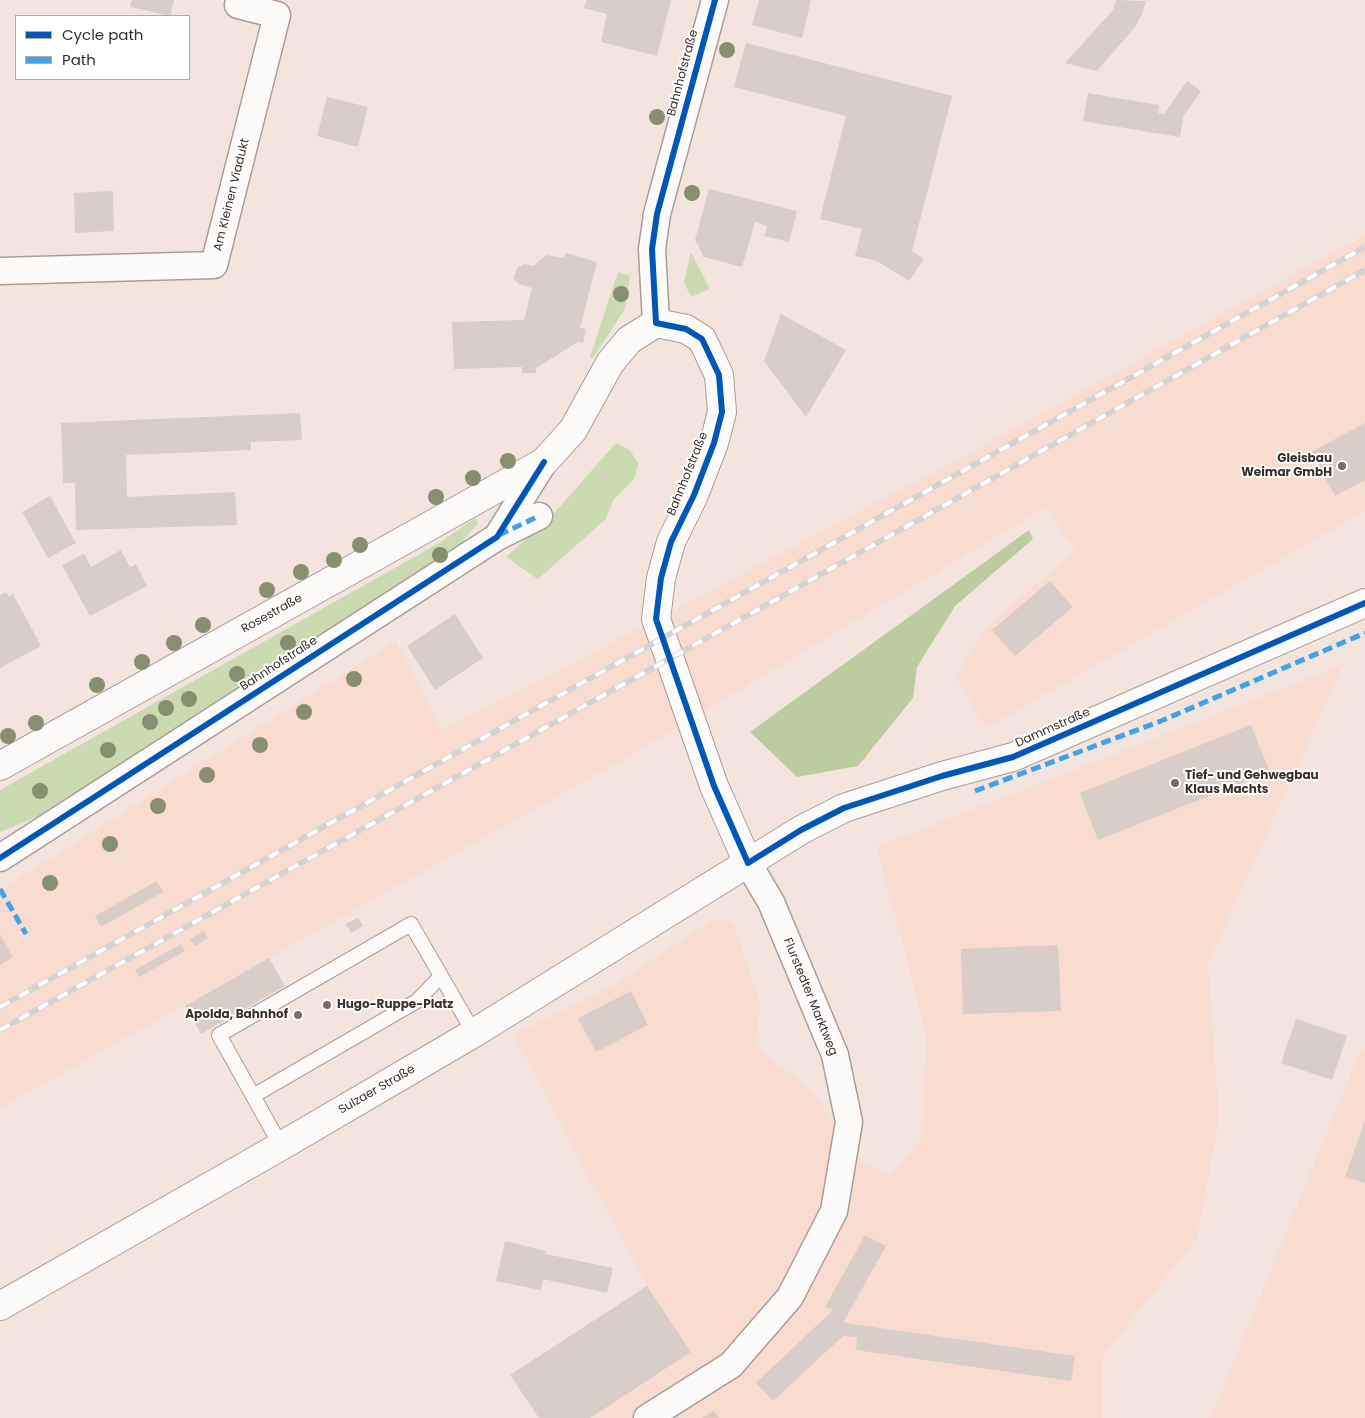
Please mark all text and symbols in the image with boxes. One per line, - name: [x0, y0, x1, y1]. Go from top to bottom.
- legend: [15, 15, 190, 80]
- text: Cycle path: [62, 24, 143, 45]
- street label: Bahnhofstraße: [665, 28, 701, 118]
- text: Path: [62, 49, 96, 70]
- street label: Am Kleinen Viadukt: [211, 137, 253, 253]
- street label: Bahnhofstraße: [665, 430, 711, 518]
- place label: Gleisbau Weimar GmbH: [1241, 452, 1332, 480]
- marker: Gleisbau Weimar GmbH: [1336, 460, 1348, 472]
- street label: Rosestraße: [239, 591, 305, 637]
- street label: Bahnhofstraße: [238, 634, 320, 694]
- street label: Dammstraße: [1013, 705, 1093, 751]
- place label: Tief- und Gehwegbau Klaus Machts: [1185, 769, 1319, 797]
- marker: Tief- und Gehwegbau Klaus Machts: [1169, 777, 1181, 789]
- street label: Flurstedter Marktweg: [780, 936, 840, 1058]
- place label: Hugo-Ruppe-Platz: [337, 998, 453, 1012]
- marker: Hugo-Ruppe-Platz: [321, 999, 333, 1011]
- place label: Apolda, Bahnhof: [185, 1008, 288, 1022]
- marker: Apolda, Bahnhof: [292, 1009, 304, 1021]
- street label: Sulzaer Straße: [336, 1062, 418, 1118]

